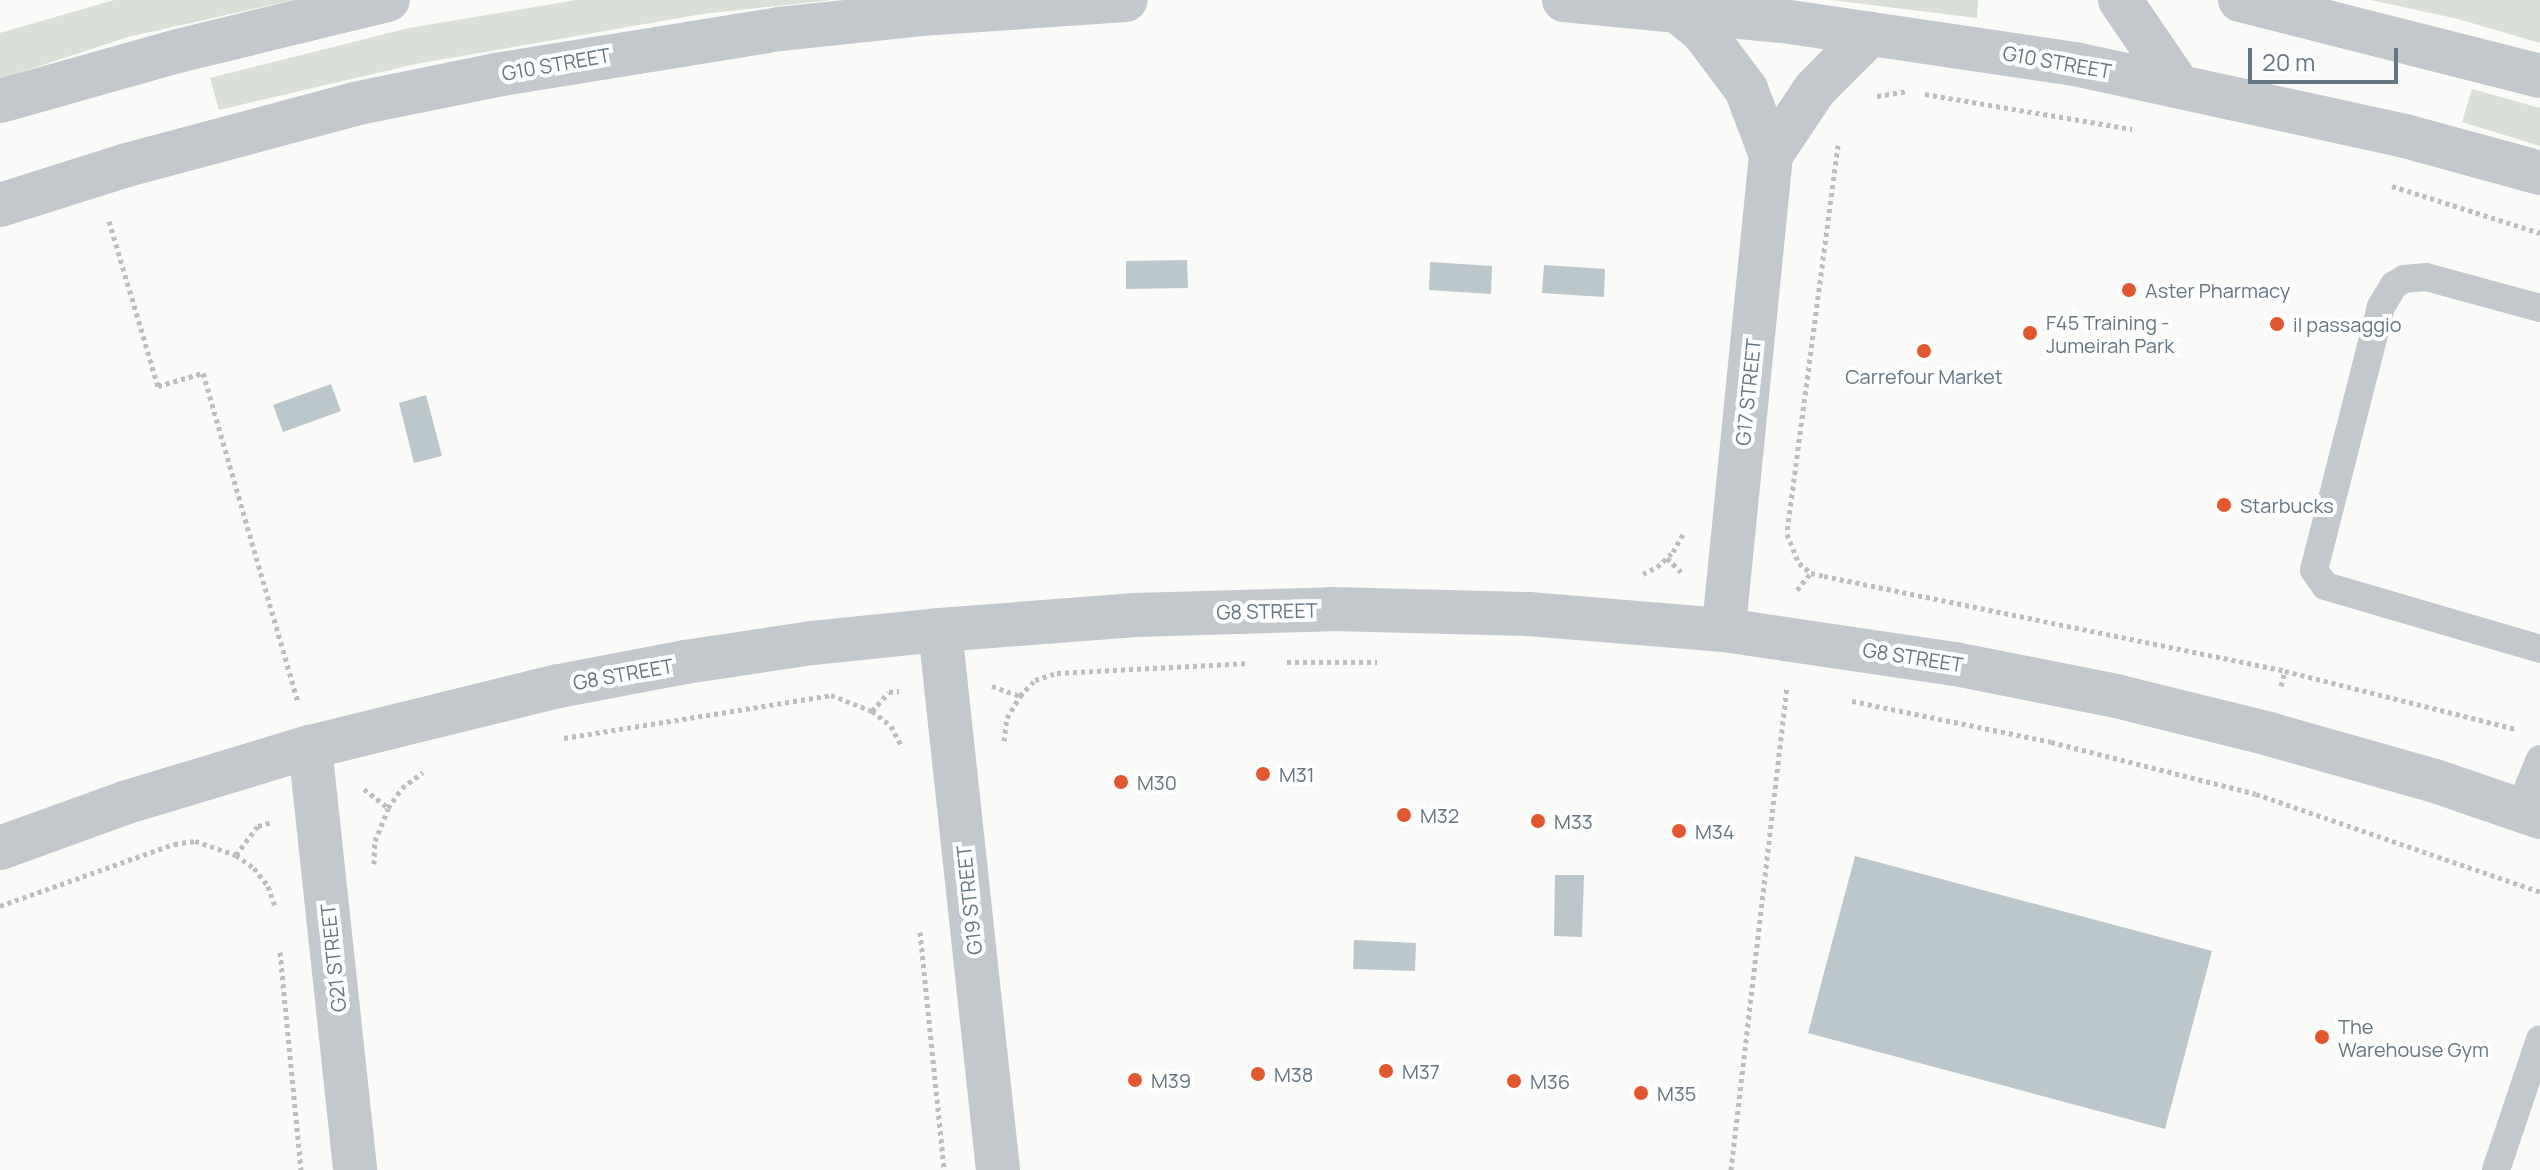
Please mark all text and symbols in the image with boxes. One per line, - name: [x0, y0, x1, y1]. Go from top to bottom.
- scale bar: [2252, 32, 2402, 82]
- street label: G10 STREET: [2001, 41, 2113, 83]
- street label: G10 STREET: [500, 43, 612, 85]
- text: 20 m: [2262, 45, 2315, 78]
- place label: Aster Pharmacy: [2145, 278, 2290, 302]
- marker: Aster Pharmacy: [2120, 281, 2138, 299]
- place label: F45 Training - Jumeirah Park: [2046, 310, 2174, 357]
- place label: il passaggio: [2293, 312, 2402, 336]
- marker: il passaggio: [2268, 315, 2286, 333]
- marker: F45 Training - Jumeirah Park: [2021, 324, 2039, 342]
- street label: G17 STREET: [1730, 337, 1766, 447]
- marker: Carrefour Market: [1915, 342, 1933, 360]
- place label: Carrefour Market: [1845, 364, 2003, 388]
- place label: Starbucks: [2240, 493, 2334, 517]
- marker: Starbucks: [2215, 496, 2233, 514]
- street label: G8 STREET: [1216, 598, 1318, 624]
- street label: G8 STREET: [1861, 637, 1965, 677]
- street label: G8 STREET: [571, 653, 675, 695]
- place label: M31: [1279, 762, 1315, 786]
- marker: M31: [1254, 765, 1272, 783]
- place label: M30: [1137, 770, 1177, 794]
- marker: M30: [1112, 773, 1130, 791]
- place label: M32: [1420, 803, 1459, 827]
- marker: M32: [1395, 806, 1413, 824]
- place label: M33: [1554, 809, 1593, 833]
- marker: M33: [1529, 812, 1547, 830]
- place label: M34: [1695, 819, 1735, 843]
- marker: M34: [1670, 822, 1688, 840]
- street label: G19 STREET: [951, 844, 987, 956]
- street label: G21 STREET: [315, 903, 351, 1013]
- place label: The Warehouse Gym: [2338, 1014, 2489, 1061]
- marker: The Warehouse Gym: [2313, 1028, 2331, 1046]
- place label: M37: [1402, 1059, 1440, 1083]
- place label: M38: [1274, 1062, 1313, 1086]
- marker: M37: [1377, 1062, 1395, 1080]
- marker: M38: [1249, 1065, 1267, 1083]
- place label: M39: [1151, 1068, 1191, 1092]
- place label: M36: [1530, 1069, 1570, 1093]
- marker: M39: [1126, 1071, 1144, 1089]
- marker: M36: [1505, 1072, 1523, 1090]
- place label: M35: [1657, 1081, 1696, 1105]
- marker: M35: [1632, 1084, 1650, 1102]

